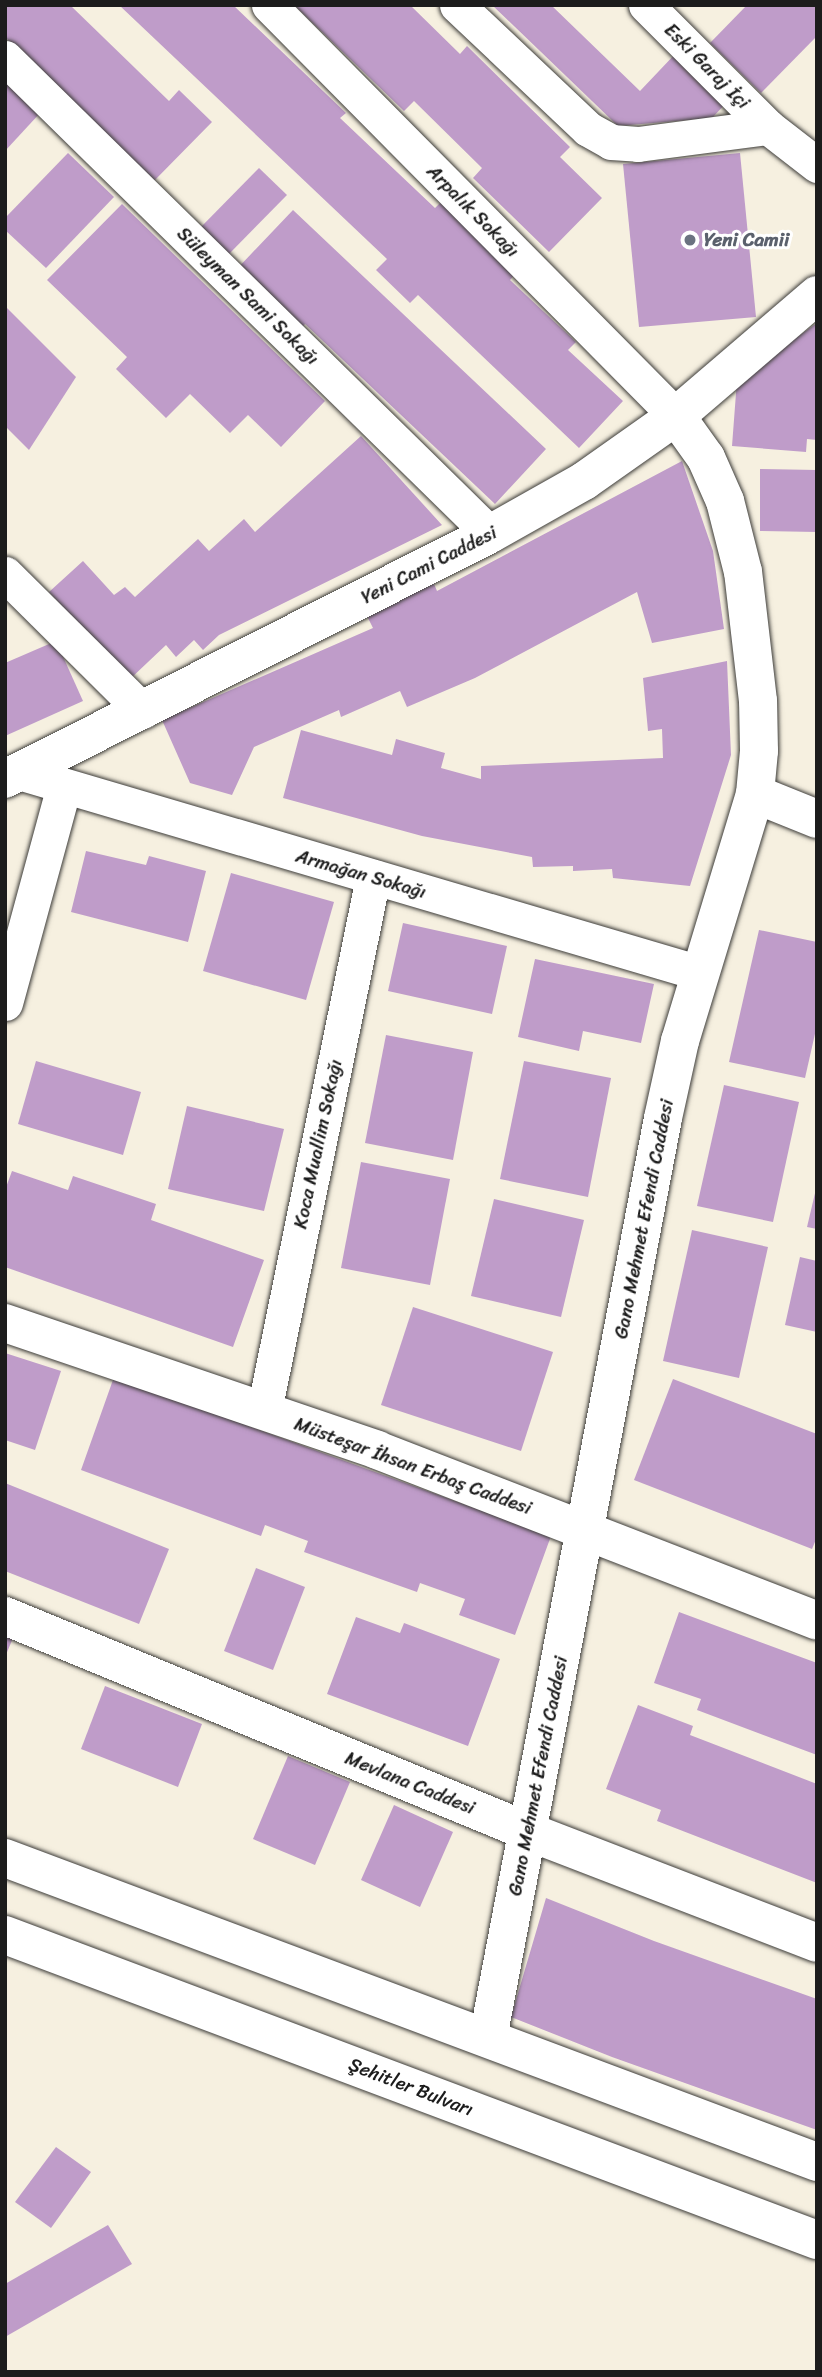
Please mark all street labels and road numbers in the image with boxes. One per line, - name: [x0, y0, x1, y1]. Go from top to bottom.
- street label: Eski Garaj İçi: [659, 18, 755, 114]
- street label: Arpalık Sokağı: [422, 160, 524, 262]
- street label: Süleyman Sami Sokağı: [172, 222, 324, 370]
- street label: Yeni Cami Caddesi: [357, 521, 501, 609]
- street label: Armağan Sokağı: [293, 844, 429, 904]
- street label: Koca Muallim Sokağı: [289, 1057, 347, 1231]
- street label: Gano Mehmet Efendi Caddesi: [610, 1098, 678, 1340]
- street label: Müsteşar İhsan Erbaş Caddesi: [291, 1412, 535, 1520]
- street label: Gano Mehmet Efendi Caddesi: [504, 1655, 572, 1897]
- street label: Mevlana Caddesi: [342, 1747, 478, 1819]
- street label: Şehitler Bulvarı: [346, 2053, 476, 2121]

